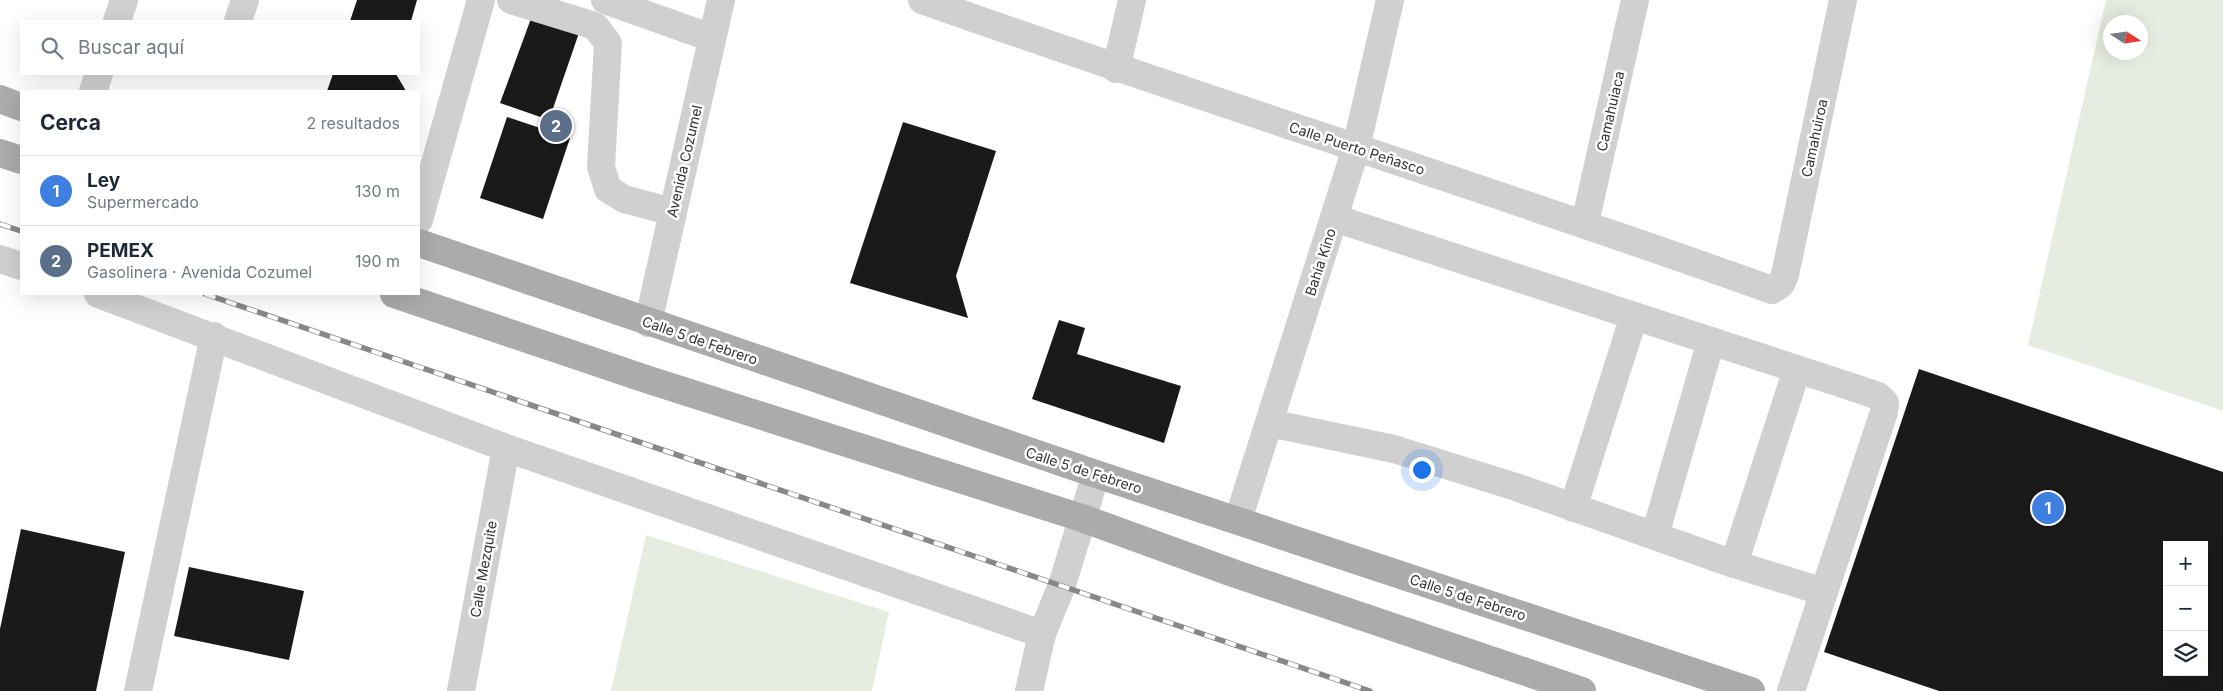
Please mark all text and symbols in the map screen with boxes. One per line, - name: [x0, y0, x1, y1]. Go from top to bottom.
- north arrow: [2103, 15, 2148, 60]
- search box: [20, 20, 420, 75]
- icon: search: [38, 34, 66, 62]
- text: Buscar aquí: [78, 36, 184, 59]
- street label: Camahuiaca: [1592, 69, 1628, 153]
- street label: Camahuiroa: [1797, 97, 1831, 179]
- street label: Avenida Cozumel: [663, 103, 705, 219]
- pin: 2: [540, 107, 572, 145]
- text: Cerca: [40, 110, 101, 135]
- text: 2 resultados: [307, 113, 400, 133]
- street label: Calle Puerto Peñasco: [1287, 118, 1427, 178]
- text: Ley: [87, 169, 120, 192]
- text: 1: [53, 181, 59, 201]
- text: 130 m: [355, 181, 400, 201]
- text: Supermercado: [87, 192, 199, 212]
- street label: Bahía Kino: [1301, 226, 1339, 298]
- text: PEMEX: [87, 239, 154, 262]
- text: 2: [51, 251, 61, 271]
- text: 190 m: [355, 251, 400, 271]
- text: Gasolinera · Avenida Cozumel: [87, 262, 312, 282]
- street label: Calle 5 de Febrero: [640, 312, 760, 368]
- street label: Calle 5 de Febrero: [1024, 443, 1144, 497]
- your location: [1409, 457, 1435, 483]
- pin: 1: [2032, 489, 2064, 527]
- street label: Calle Mezquite: [466, 519, 500, 619]
- map controls: [2163, 541, 2208, 676]
- button: +: [2163, 541, 2208, 586]
- street label: Calle 5 de Febrero: [1408, 570, 1528, 624]
- button: −: [2163, 586, 2208, 631]
- button: layers: [2163, 631, 2208, 676]

